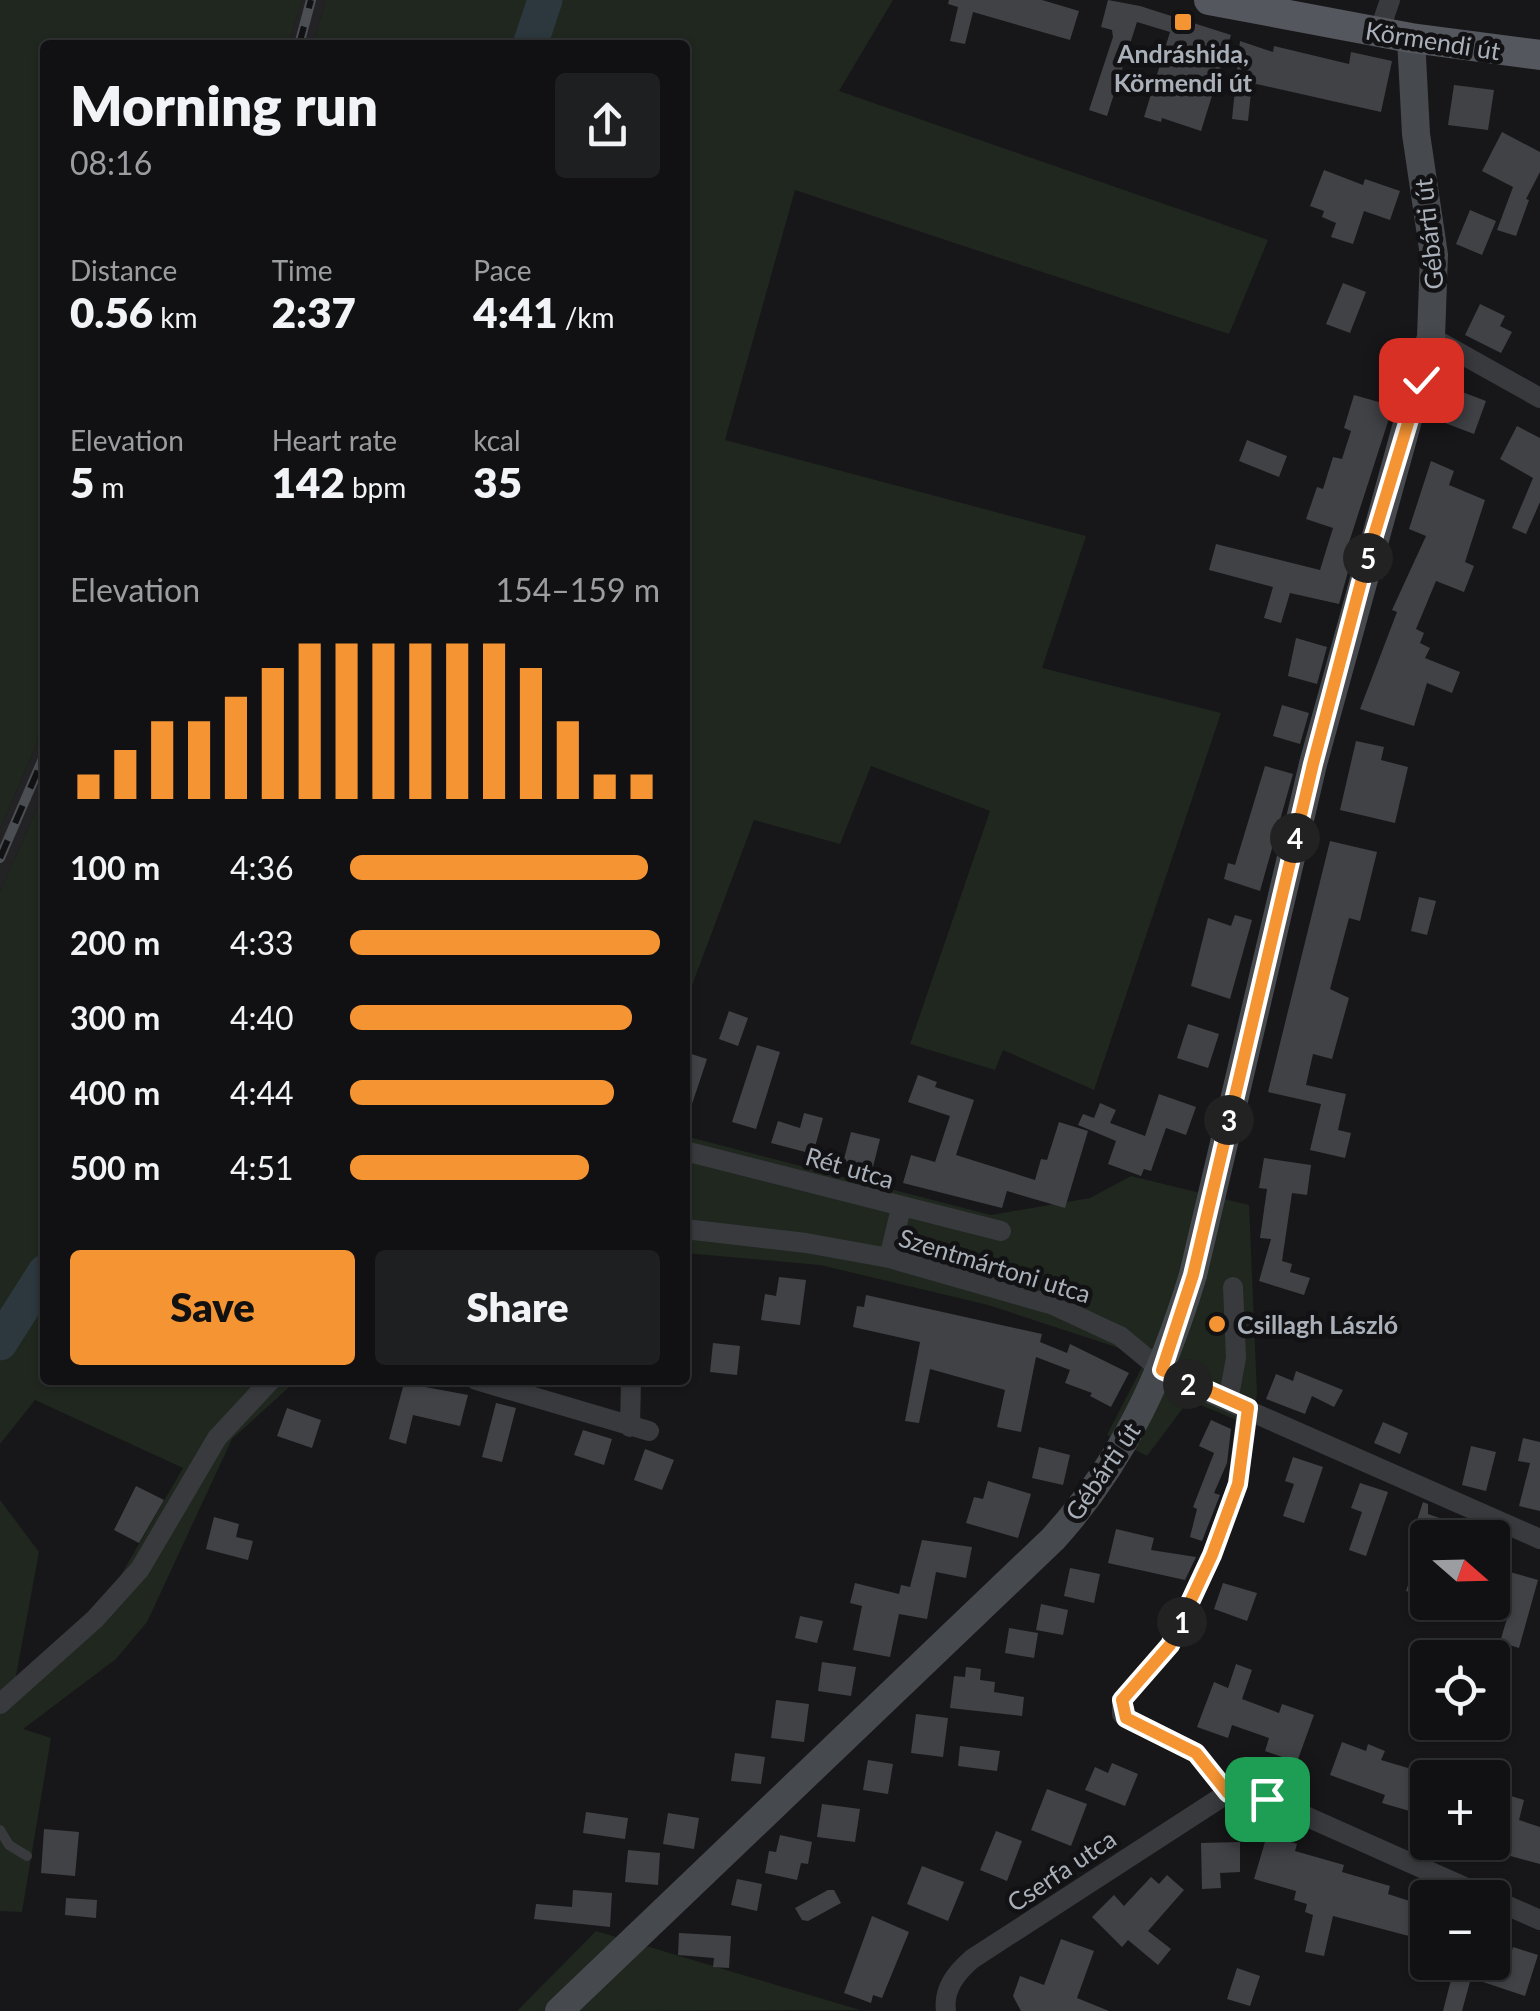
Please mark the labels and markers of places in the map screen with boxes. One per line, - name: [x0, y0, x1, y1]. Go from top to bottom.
- marker: Andráshida, Körmendi út: [1172, 11, 1194, 33]
- place label: Andráshida, Körmendi út: [1114, 38, 1253, 97]
- pin: [1379, 338, 1464, 423]
- pin: 5: [1343, 533, 1393, 583]
- pin: 4: [1270, 813, 1320, 863]
- pin: 3: [1204, 1095, 1254, 1145]
- place label: Csillagh László: [1237, 1309, 1398, 1339]
- marker: Csillagh László: [1206, 1313, 1228, 1335]
- pin: 2: [1163, 1359, 1213, 1409]
- pin: 1: [1157, 1597, 1207, 1647]
- pin: [1225, 1757, 1310, 1842]

